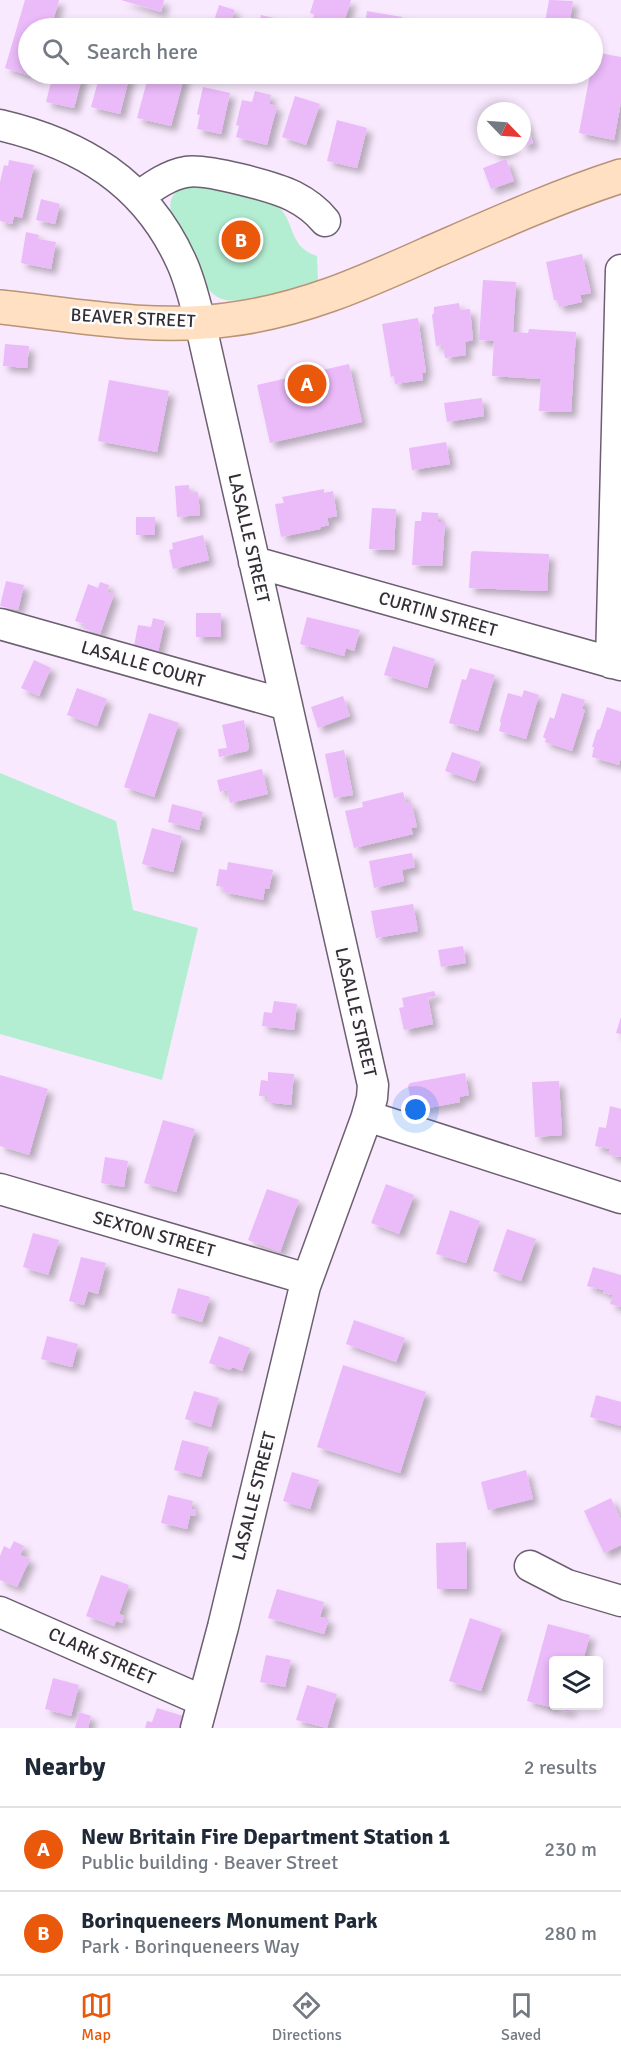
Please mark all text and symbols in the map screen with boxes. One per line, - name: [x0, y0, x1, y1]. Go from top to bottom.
- search box: [18, 18, 603, 84]
- icon: search: [39, 35, 72, 68]
- text: Search here: [87, 38, 198, 65]
- north arrow: [477, 102, 531, 156]
- pin: B: [222, 218, 260, 262]
- street label: BEAVER STREET: [70, 304, 196, 332]
- pin: A: [288, 362, 326, 406]
- street label: LASALLE STREET: [223, 471, 275, 605]
- street label: CURTIN STREET: [376, 587, 500, 641]
- street label: LASALLE COURT: [79, 636, 208, 692]
- street label: LASALLE STREET: [330, 945, 382, 1079]
- your location: [401, 1095, 430, 1124]
- street label: SEXTON STREET: [91, 1206, 218, 1262]
- street label: LASALLE STREET: [227, 1429, 281, 1563]
- street label: CLARK STREET: [45, 1623, 159, 1689]
- map controls: [549, 1656, 603, 1710]
- button: layers: [549, 1656, 603, 1710]
- text: Nearby: [24, 1751, 105, 1783]
- text: 2 results: [524, 1755, 597, 1780]
- text: New Britain Fire Department Station 1: [81, 1823, 450, 1850]
- text: A: [37, 1837, 50, 1862]
- text: 230 m: [544, 1837, 597, 1862]
- text: Public building · Beaver Street: [81, 1850, 338, 1875]
- text: Borinqueneers Monument Park: [81, 1907, 378, 1934]
- text: B: [37, 1921, 50, 1946]
- text: 280 m: [544, 1921, 597, 1946]
- text: Park · Borinqueneers Way: [81, 1934, 299, 1959]
- tab: Map: [80, 1989, 113, 2045]
- tab: Directions: [272, 1989, 342, 2045]
- tab: Saved: [501, 1989, 541, 2045]

